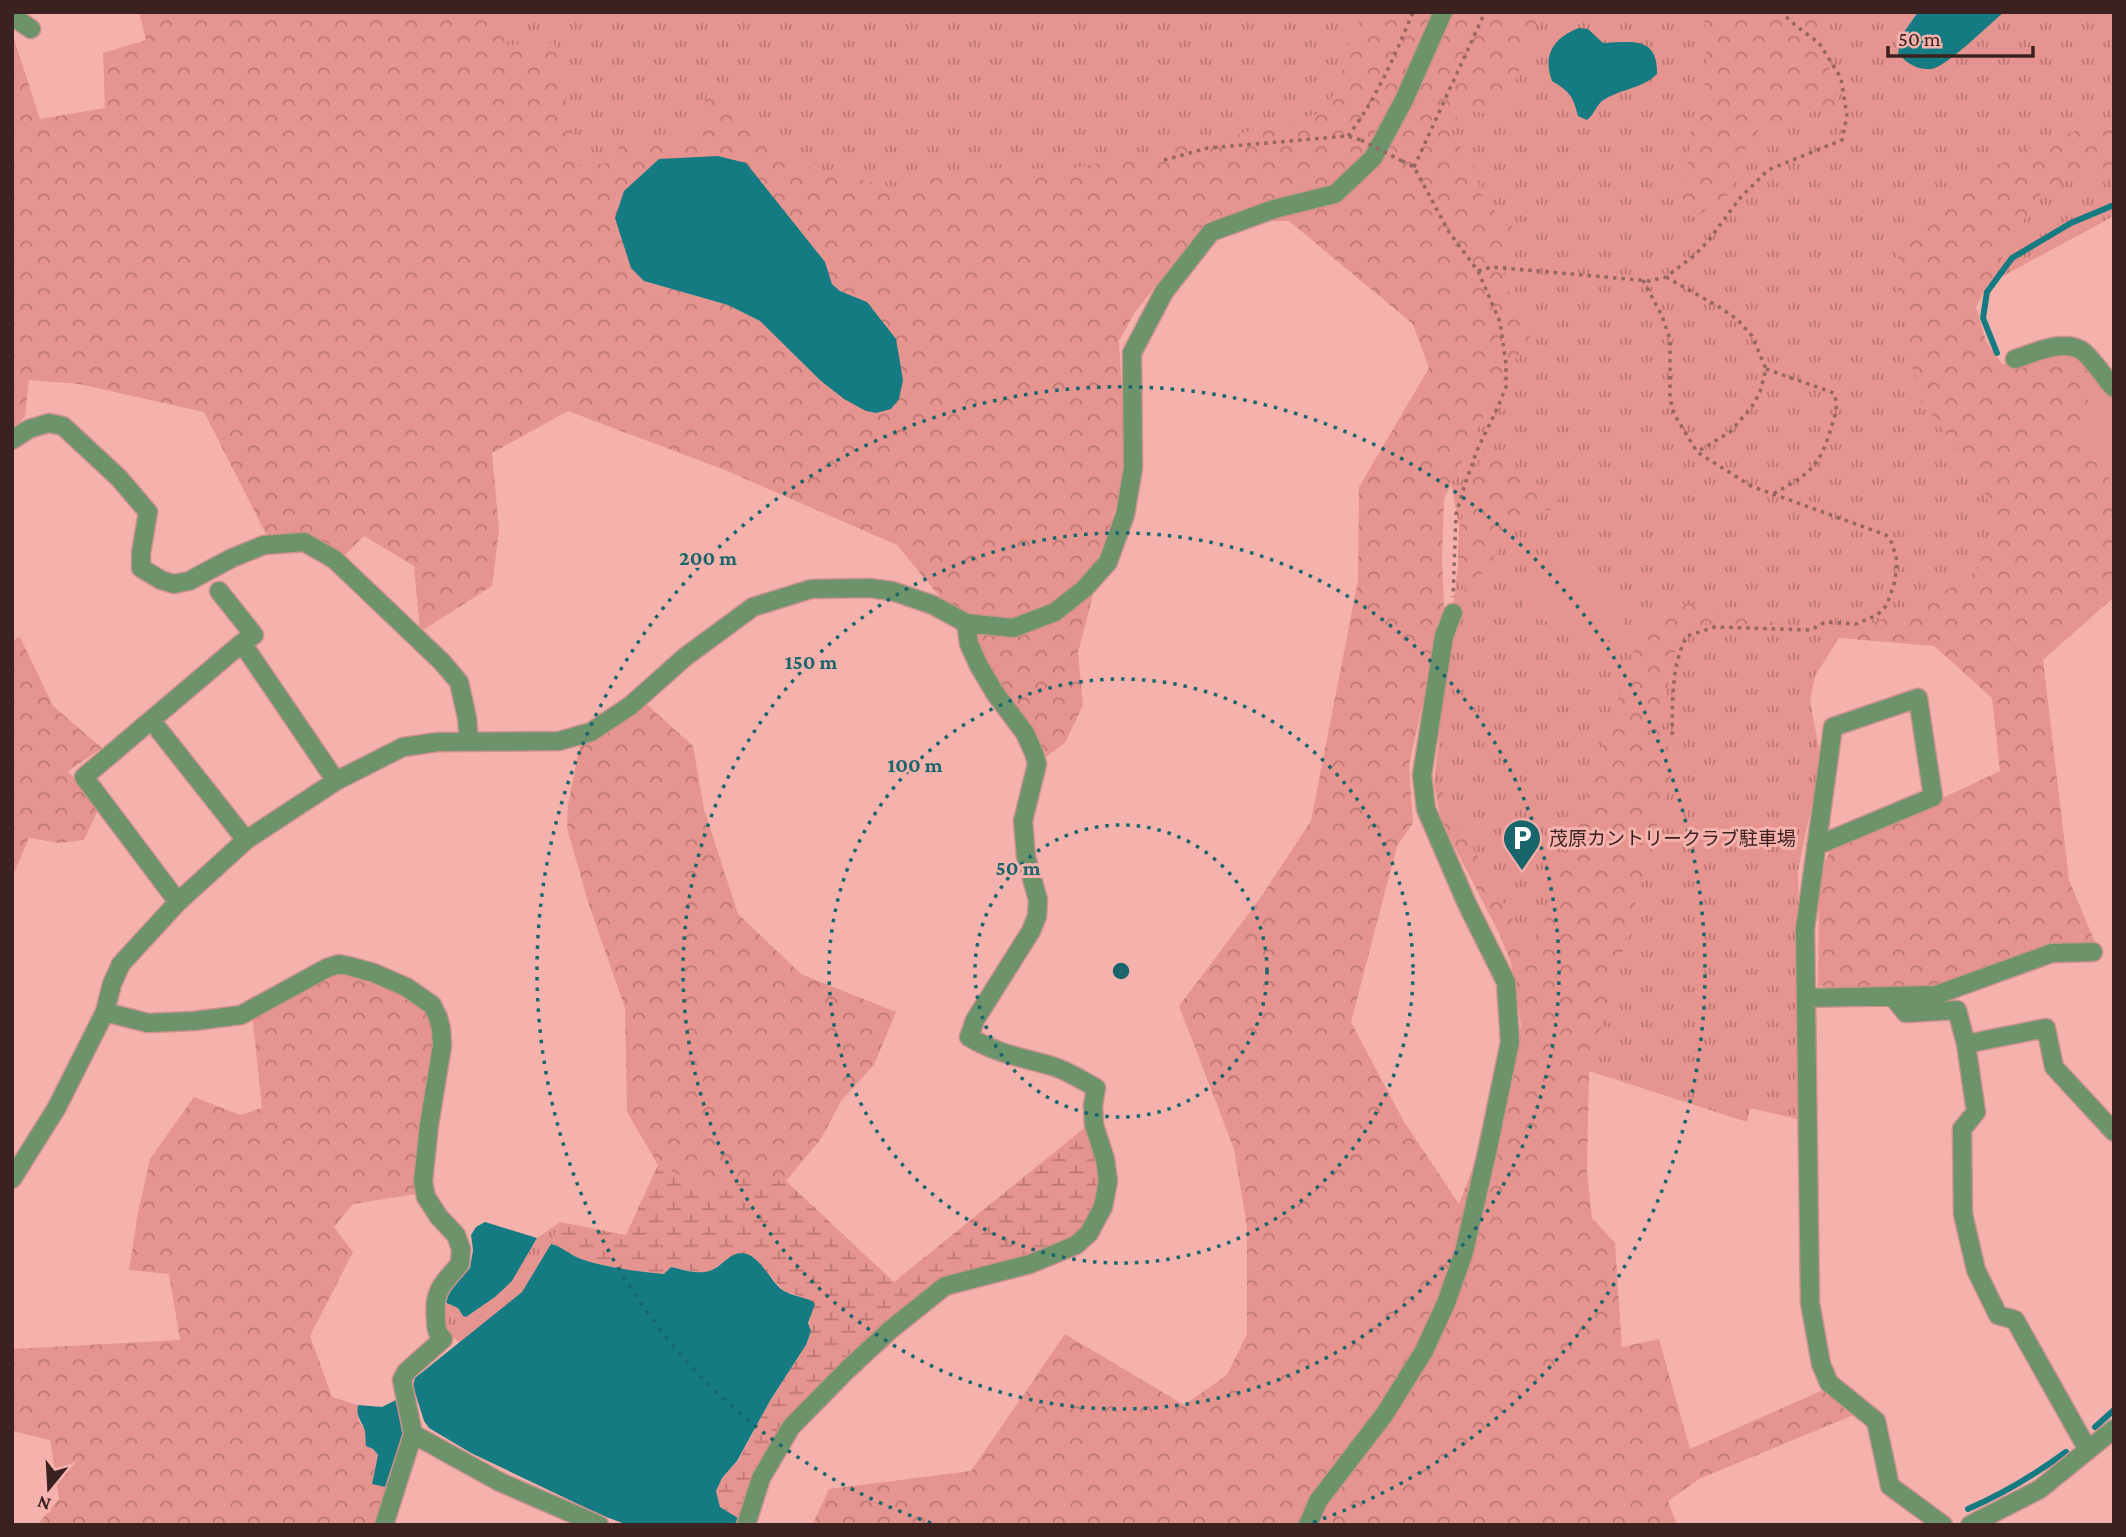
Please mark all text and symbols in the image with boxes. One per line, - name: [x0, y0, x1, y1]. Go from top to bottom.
- scale bar: [1888, 14, 2033, 58]
- text: 50 m: [1898, 27, 1941, 51]
- text: 200 m: [679, 546, 737, 570]
- text: 150 m: [785, 650, 838, 674]
- text: 100 m: [887, 753, 943, 777]
- parking icon: 茂原カントリークラブ駐車場: [1501, 817, 1543, 872]
- place label: 茂原カントリークラブ駐車場: [1549, 828, 1796, 849]
- text: 50 m: [996, 856, 1041, 880]
- centre of rings: [1109, 959, 1133, 983]
- north arrow: [14, 1453, 84, 1523]
- text: N: [34, 1492, 53, 1516]

